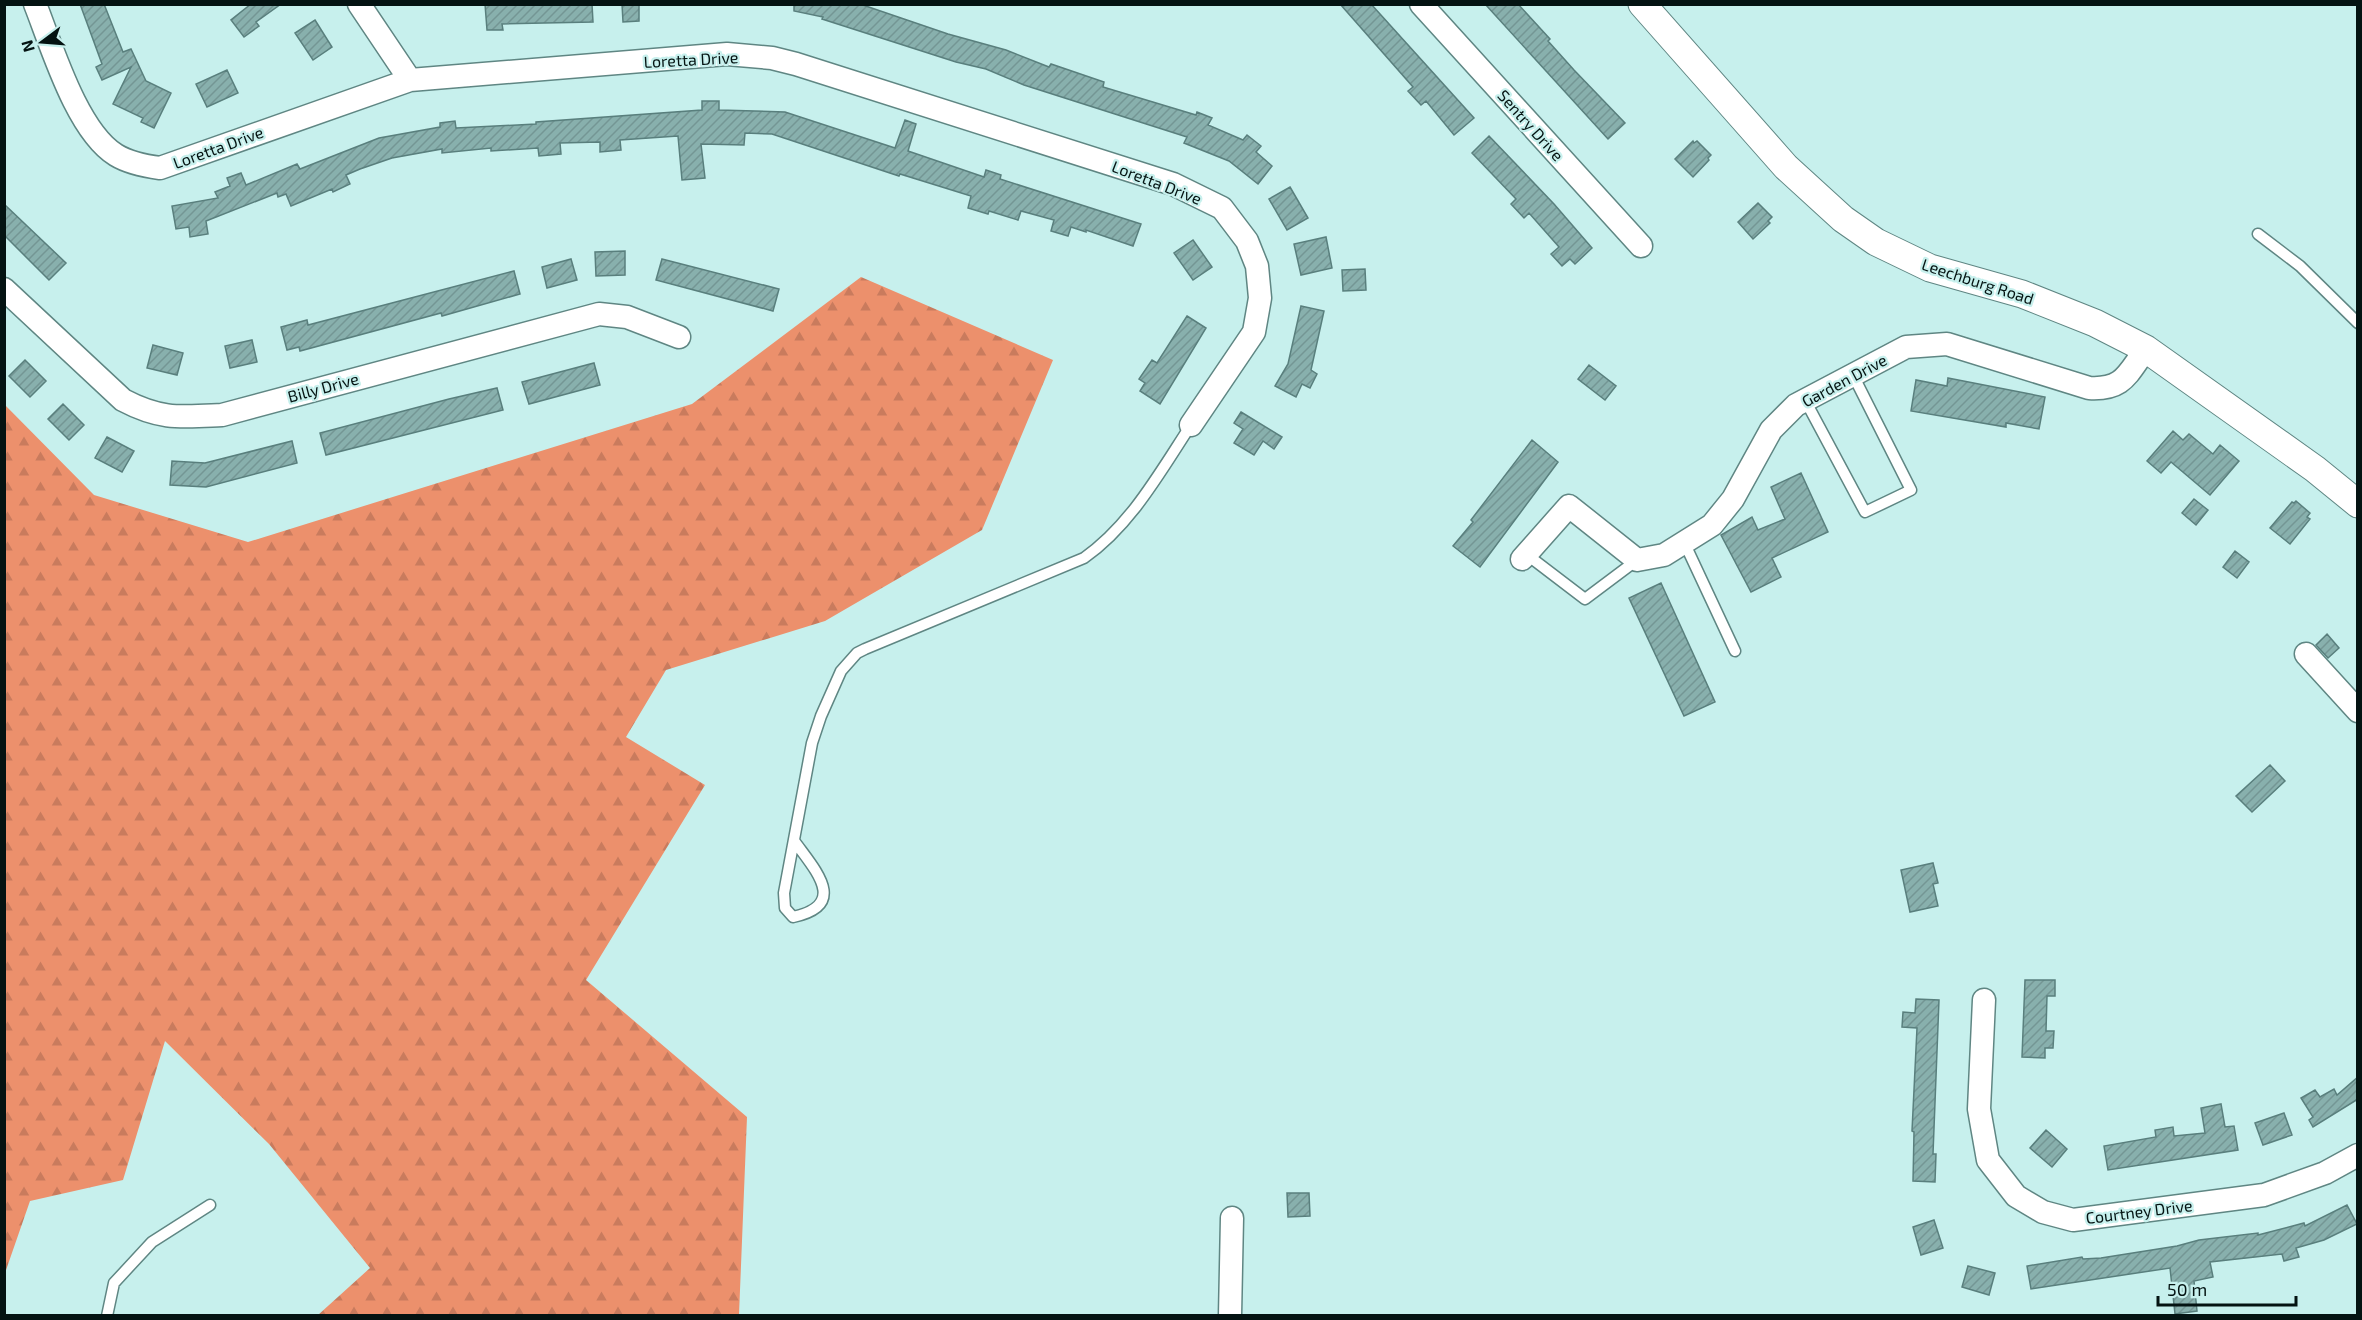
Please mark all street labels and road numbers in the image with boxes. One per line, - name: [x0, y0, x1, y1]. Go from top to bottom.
- street label: Loretta Drive: [643, 47, 739, 71]
- street label: Sentry Drive: [1494, 86, 1568, 164]
- street label: Loretta Drive: [170, 122, 266, 172]
- street label: Loretta Drive: [1109, 156, 1205, 208]
- street label: Leechburg Road: [1920, 254, 2036, 308]
- street label: Garden Drive: [1798, 350, 1890, 410]
- street label: Billy Drive: [285, 368, 361, 406]
- street label: Courtney Drive: [2085, 1195, 2193, 1227]

